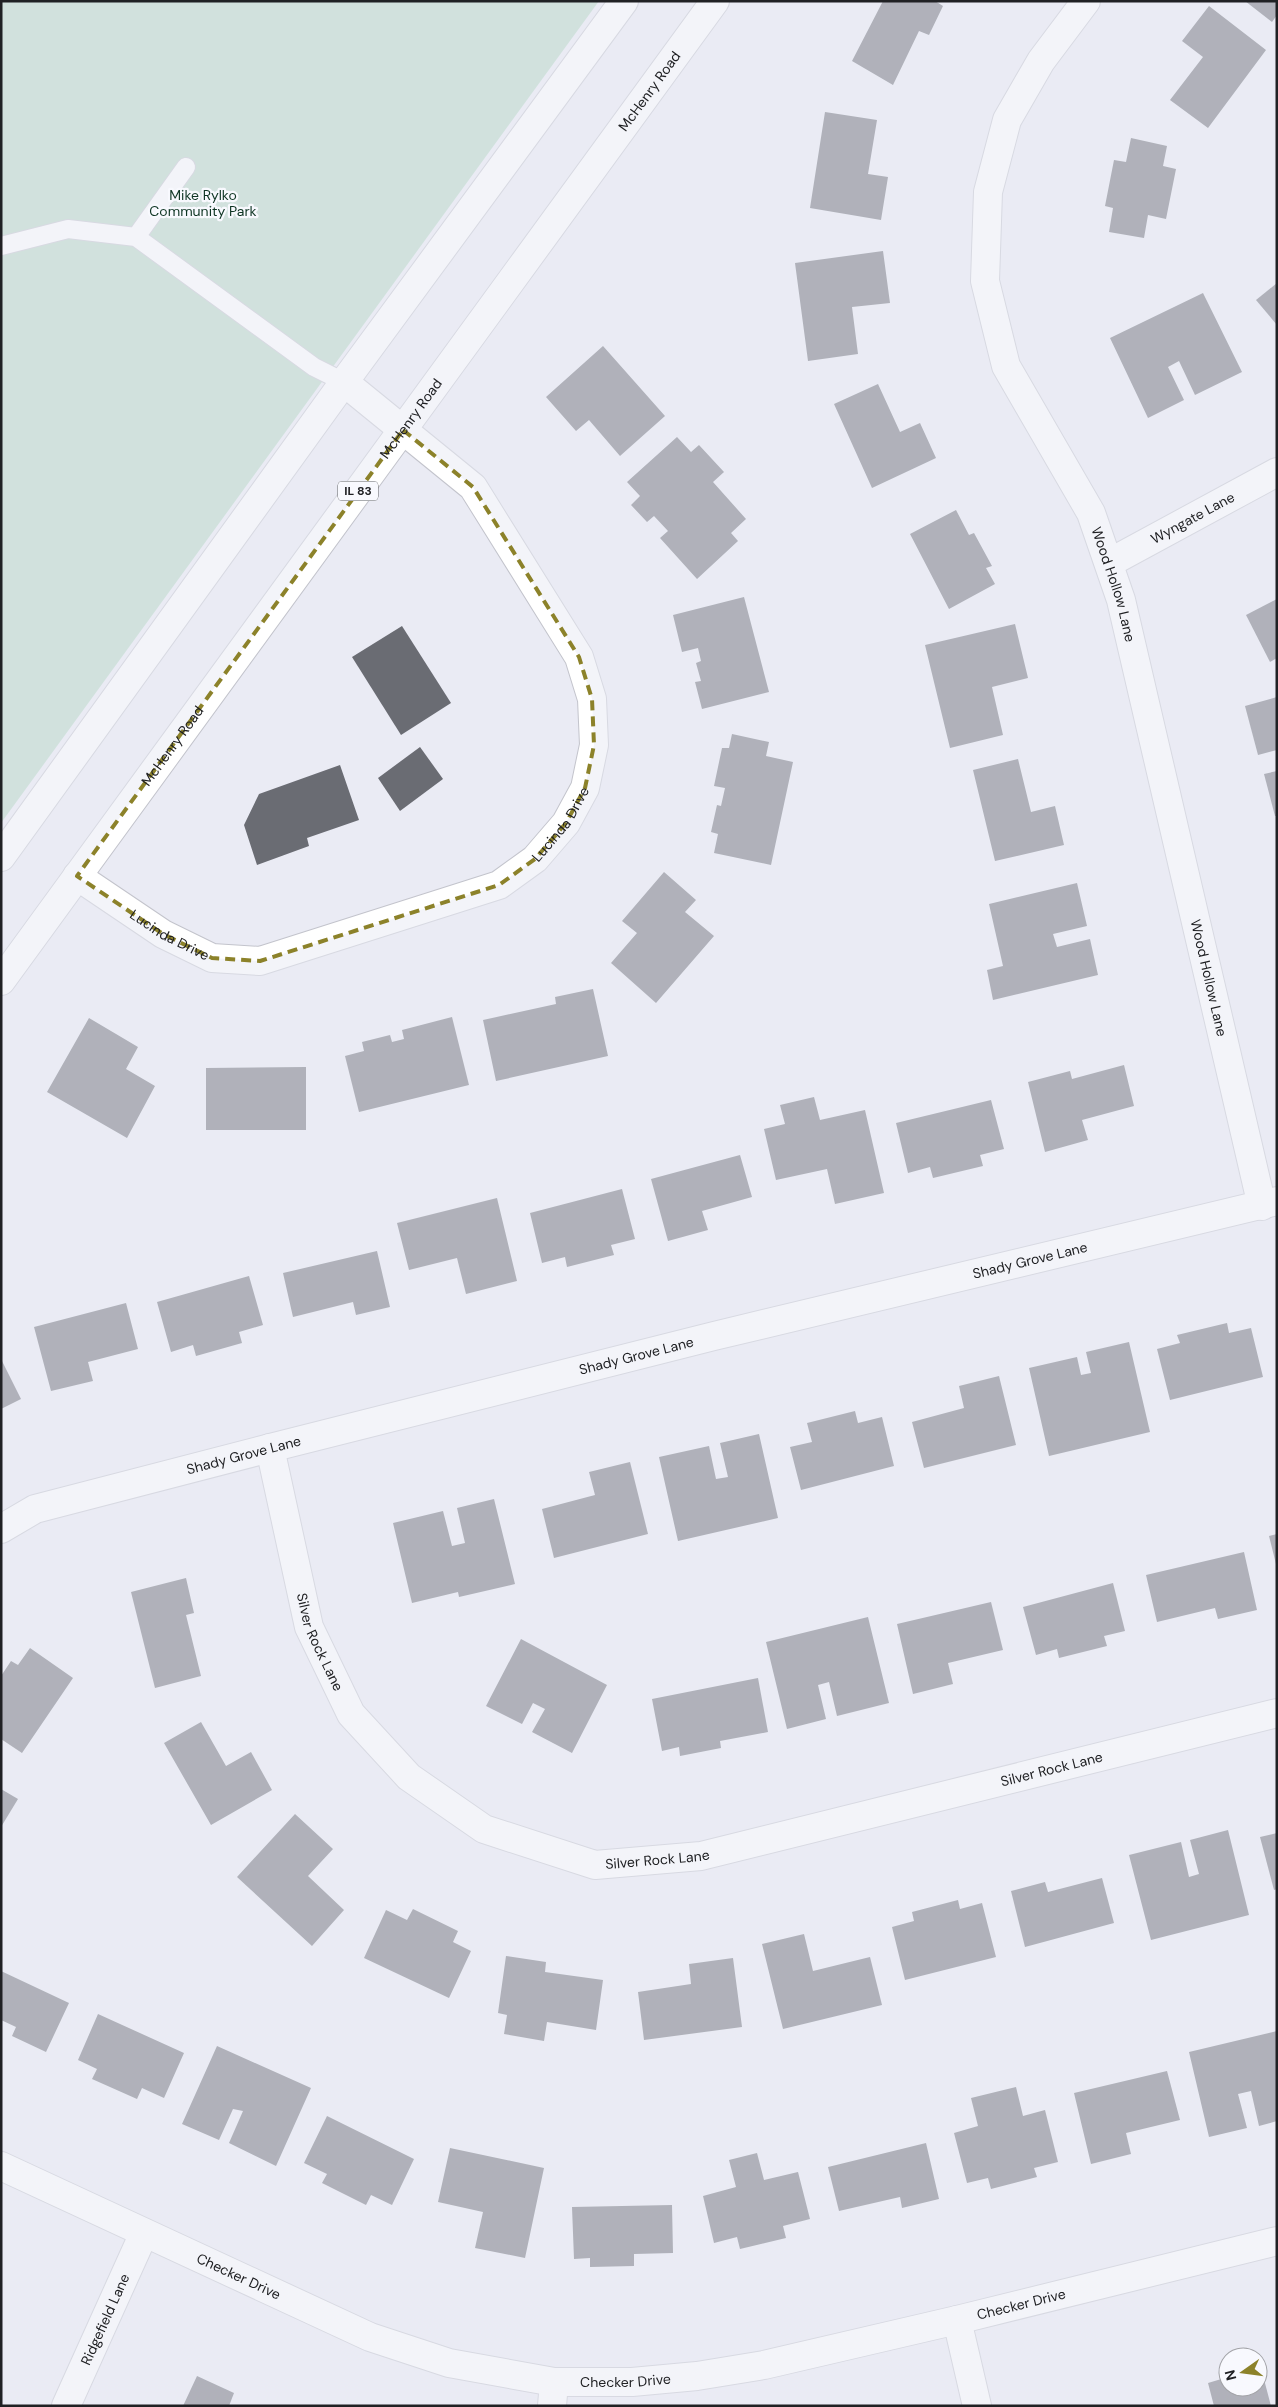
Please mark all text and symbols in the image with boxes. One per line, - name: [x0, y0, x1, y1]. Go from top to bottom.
- street label: McHenry Road: [614, 48, 684, 135]
- park label: Mike Rylko Community Park: [149, 186, 257, 220]
- street label: McHenry Road: [376, 375, 446, 462]
- road number: IL 83: [338, 482, 378, 501]
- street label: Wyngate Lane: [1148, 488, 1238, 548]
- street label: Wood Hollow Lane: [1087, 524, 1139, 644]
- street label: McHenry Road: [137, 702, 208, 789]
- street label: Lucinda Drive: [528, 784, 593, 865]
- street label: Lucinda Drive: [127, 905, 212, 964]
- street label: Wood Hollow Lane: [1187, 918, 1231, 1038]
- street label: Shady Grove Lane: [971, 1238, 1089, 1283]
- street label: Shady Grove Lane: [577, 1333, 695, 1379]
- street label: Shady Grove Lane: [185, 1432, 303, 1478]
- street label: Silver Rock Lane: [293, 1591, 348, 1694]
- street label: Silver Rock Lane: [999, 1748, 1105, 1790]
- street label: Silver Rock Lane: [605, 1845, 711, 1873]
- street label: Checker Drive: [194, 2249, 284, 2303]
- street label: Ridgefield Lane: [77, 2271, 134, 2368]
- street label: Checker Drive: [975, 2285, 1067, 2324]
- north arrow: [1218, 2347, 1268, 2397]
- text: N: [1220, 2368, 1240, 2382]
- street label: Checker Drive: [580, 2369, 671, 2391]

